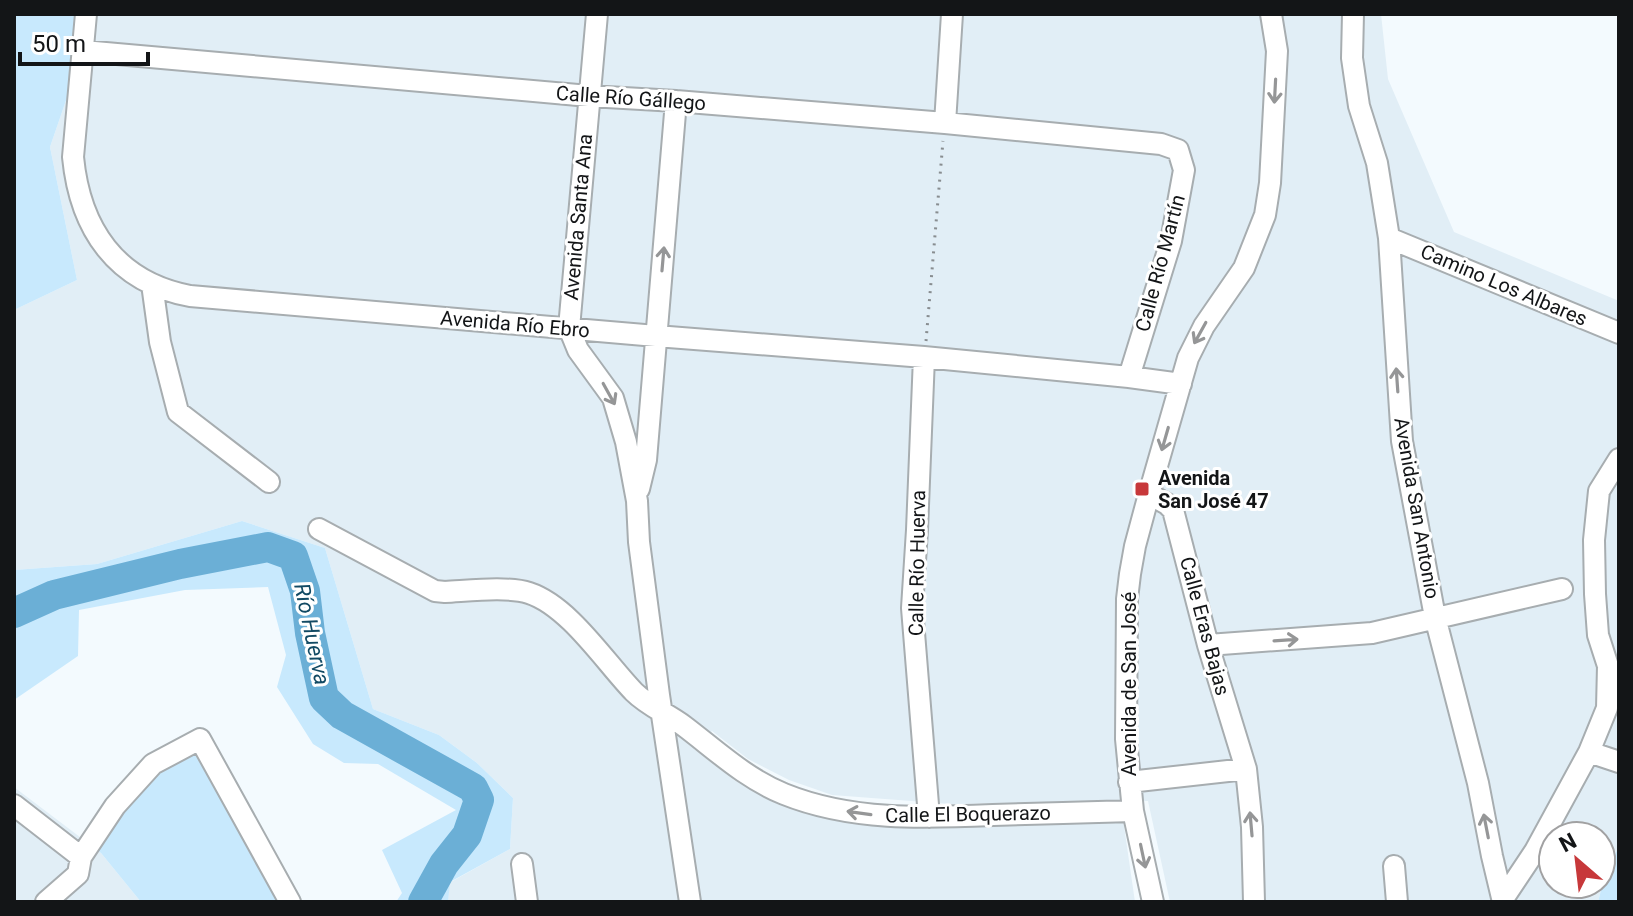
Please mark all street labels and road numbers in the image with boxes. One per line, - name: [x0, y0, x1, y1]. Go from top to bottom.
- street label: Calle Río Gállego: [555, 81, 707, 115]
- street label: Avenida Santa Ana: [559, 133, 597, 301]
- street label: Calle Río Martín: [1130, 192, 1190, 334]
- street label: Camino Los Albares: [1417, 239, 1591, 331]
- street label: Avenida Río Ebro: [439, 306, 591, 342]
- street label: Avenida San Antonio: [1389, 415, 1445, 601]
- street label: Calle Río Huerva: [904, 490, 930, 636]
- street label: Calle Eras Bajas: [1175, 554, 1235, 698]
- street label: Avenida de San José: [1117, 592, 1141, 776]
- street label: Calle El Boquerazo: [885, 801, 1051, 827]

